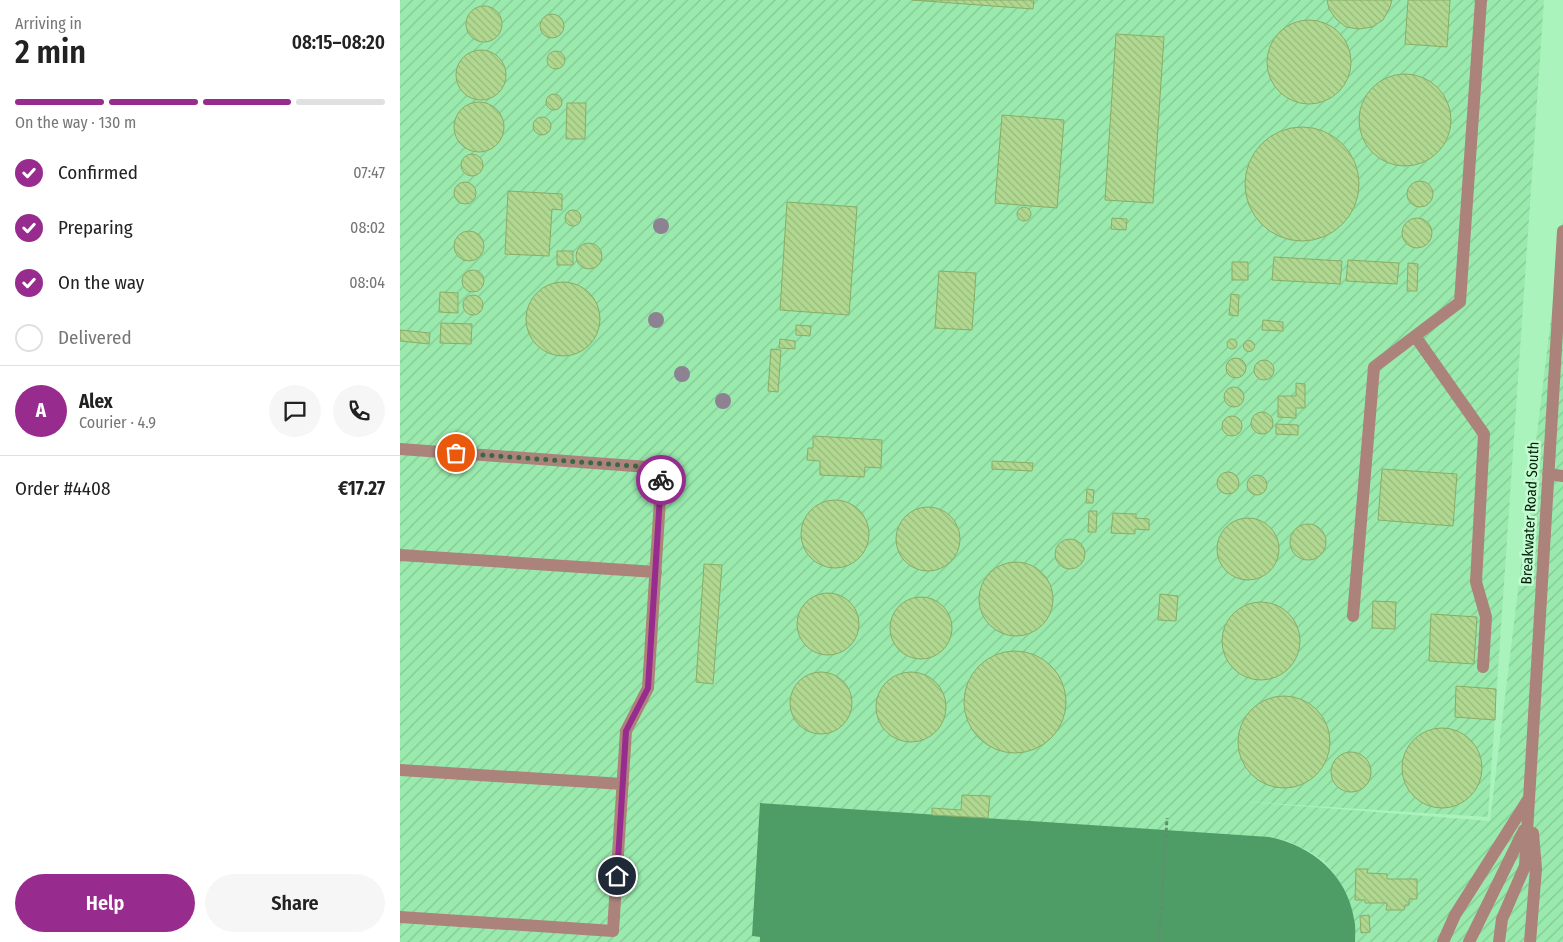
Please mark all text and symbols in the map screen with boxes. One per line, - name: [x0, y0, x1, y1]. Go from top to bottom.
- text: Arriving in: [15, 14, 82, 33]
- text: 08:15–08:20: [292, 31, 385, 54]
- text: 2 min: [15, 33, 86, 71]
- text: On the way · 130 m: [15, 113, 136, 132]
- icon: check: [15, 159, 43, 187]
- text: Confirmed: [58, 161, 138, 184]
- text: 07:47: [353, 163, 385, 182]
- icon: check: [15, 214, 43, 242]
- text: Preparing: [58, 216, 133, 239]
- text: 08:02: [350, 218, 385, 237]
- icon: check: [15, 269, 43, 297]
- text: On the way: [58, 271, 144, 294]
- text: 08:04: [349, 273, 385, 292]
- text: Delivered: [58, 326, 132, 349]
- button: chat: [269, 385, 321, 437]
- button: phone: [333, 385, 385, 437]
- text: Alex: [79, 390, 113, 413]
- text: A: [36, 399, 46, 422]
- text: Courier · 4.9: [79, 413, 156, 432]
- pin: [435, 432, 477, 474]
- icon: bag: [442, 439, 470, 467]
- street label: Breakwater Road South: [1517, 441, 1543, 585]
- courier: [636, 455, 686, 505]
- icon: bike: [647, 466, 675, 494]
- text: Order #4408: [15, 477, 110, 500]
- text: €17.27: [338, 477, 385, 500]
- pin: [596, 855, 638, 897]
- icon: home: [603, 862, 631, 890]
- button: Help: [15, 874, 195, 932]
- button: Share: [205, 874, 385, 932]

